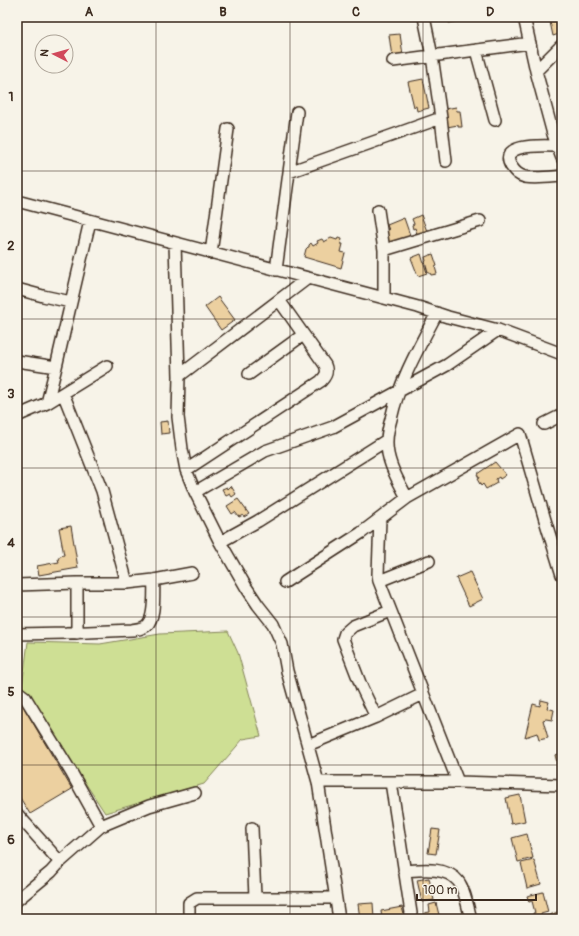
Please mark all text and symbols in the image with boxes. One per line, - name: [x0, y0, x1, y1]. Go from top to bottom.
- text: A: [85, 4, 94, 20]
- text: B: [219, 4, 227, 20]
- text: C: [352, 4, 360, 20]
- text: D: [486, 4, 494, 20]
- north arrow: [34, 34, 74, 74]
- text: N: [38, 48, 51, 57]
- text: 1: [8, 89, 14, 105]
- text: 2: [7, 238, 15, 254]
- text: 3: [7, 386, 15, 402]
- text: 4: [7, 535, 15, 551]
- text: 5: [7, 684, 15, 700]
- text: 6: [7, 832, 15, 848]
- scale bar: [417, 876, 536, 902]
- text: 100 m: [423, 883, 458, 898]

